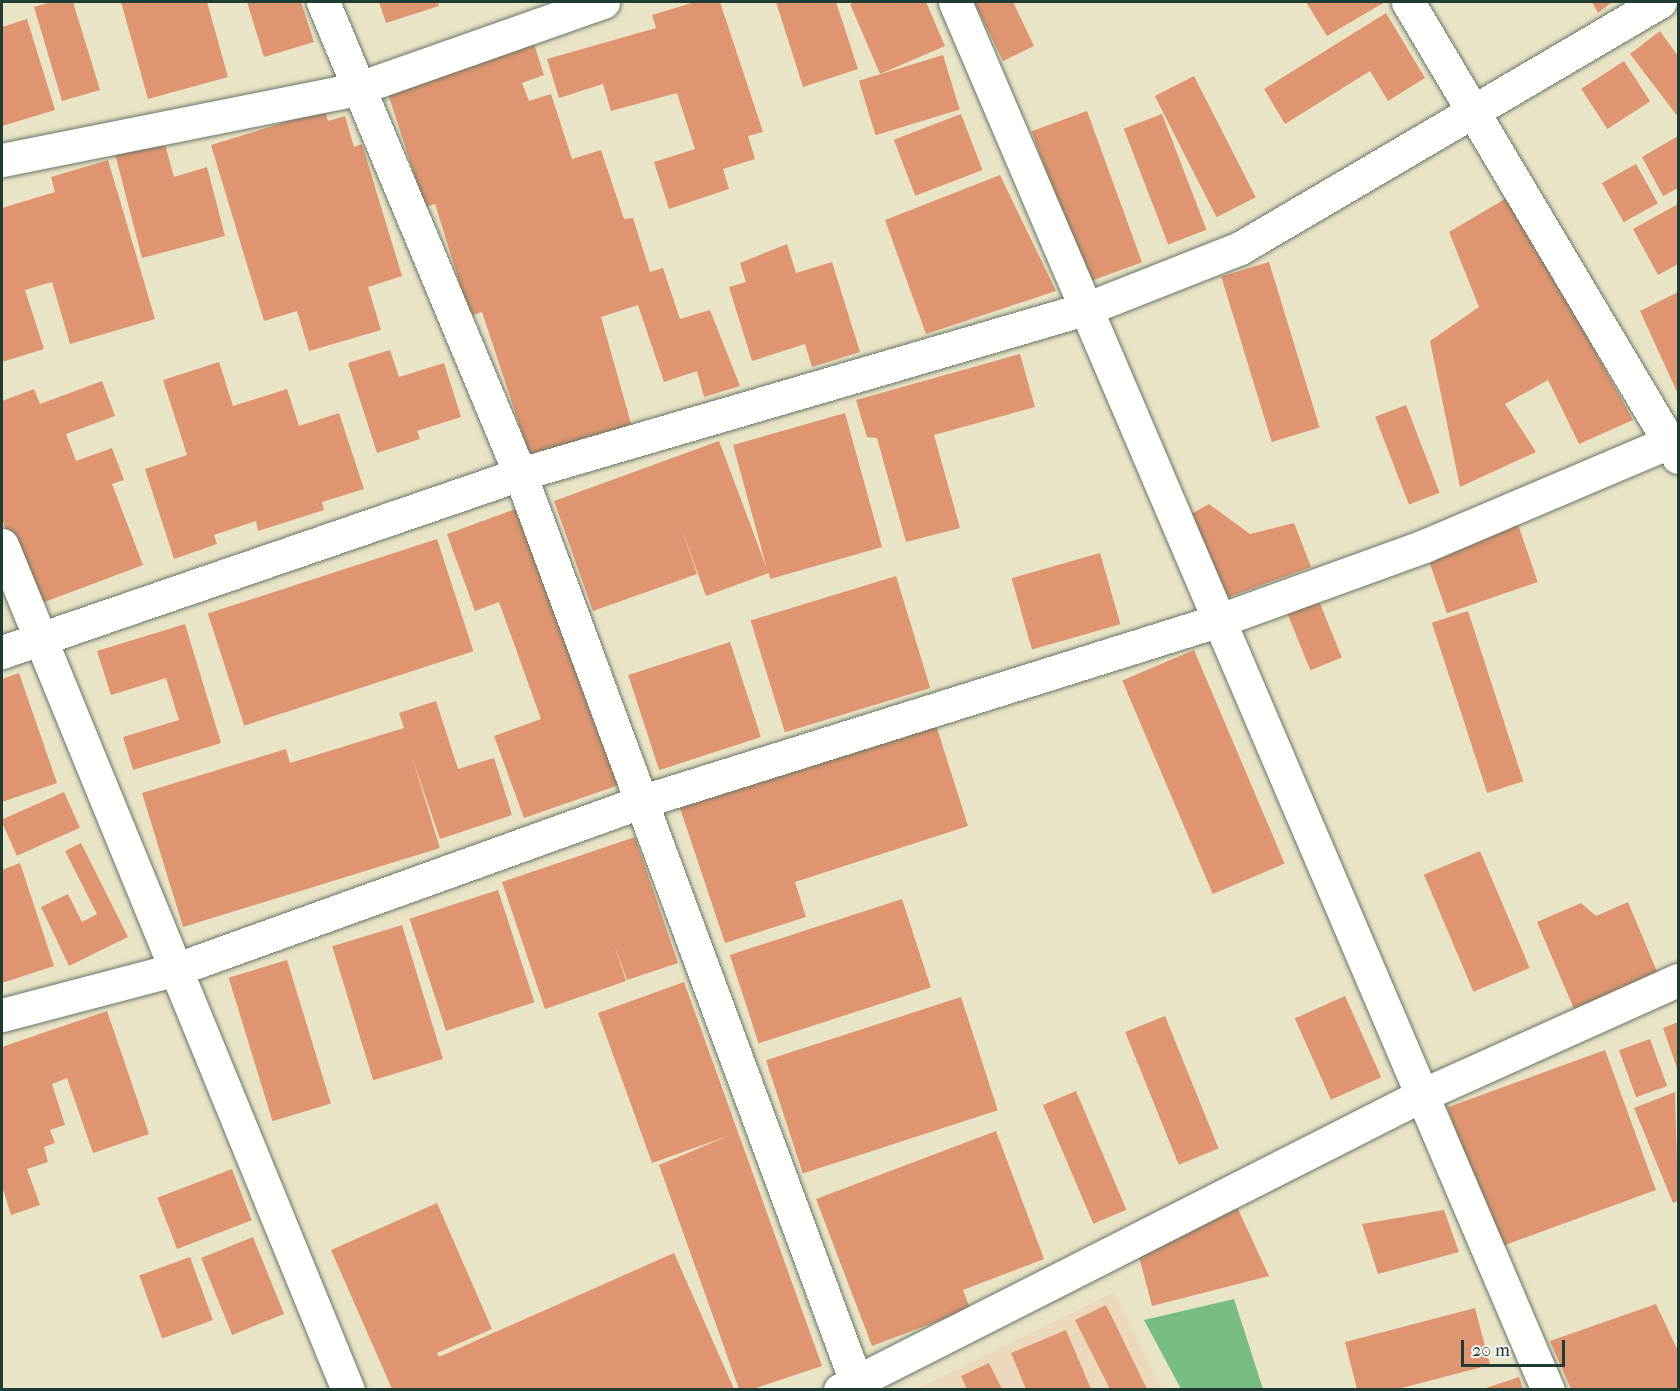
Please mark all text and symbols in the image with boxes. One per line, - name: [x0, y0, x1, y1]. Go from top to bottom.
- scale bar: [1464, 1328, 1568, 1366]
- text: 20 m: [1472, 1340, 1510, 1361]

